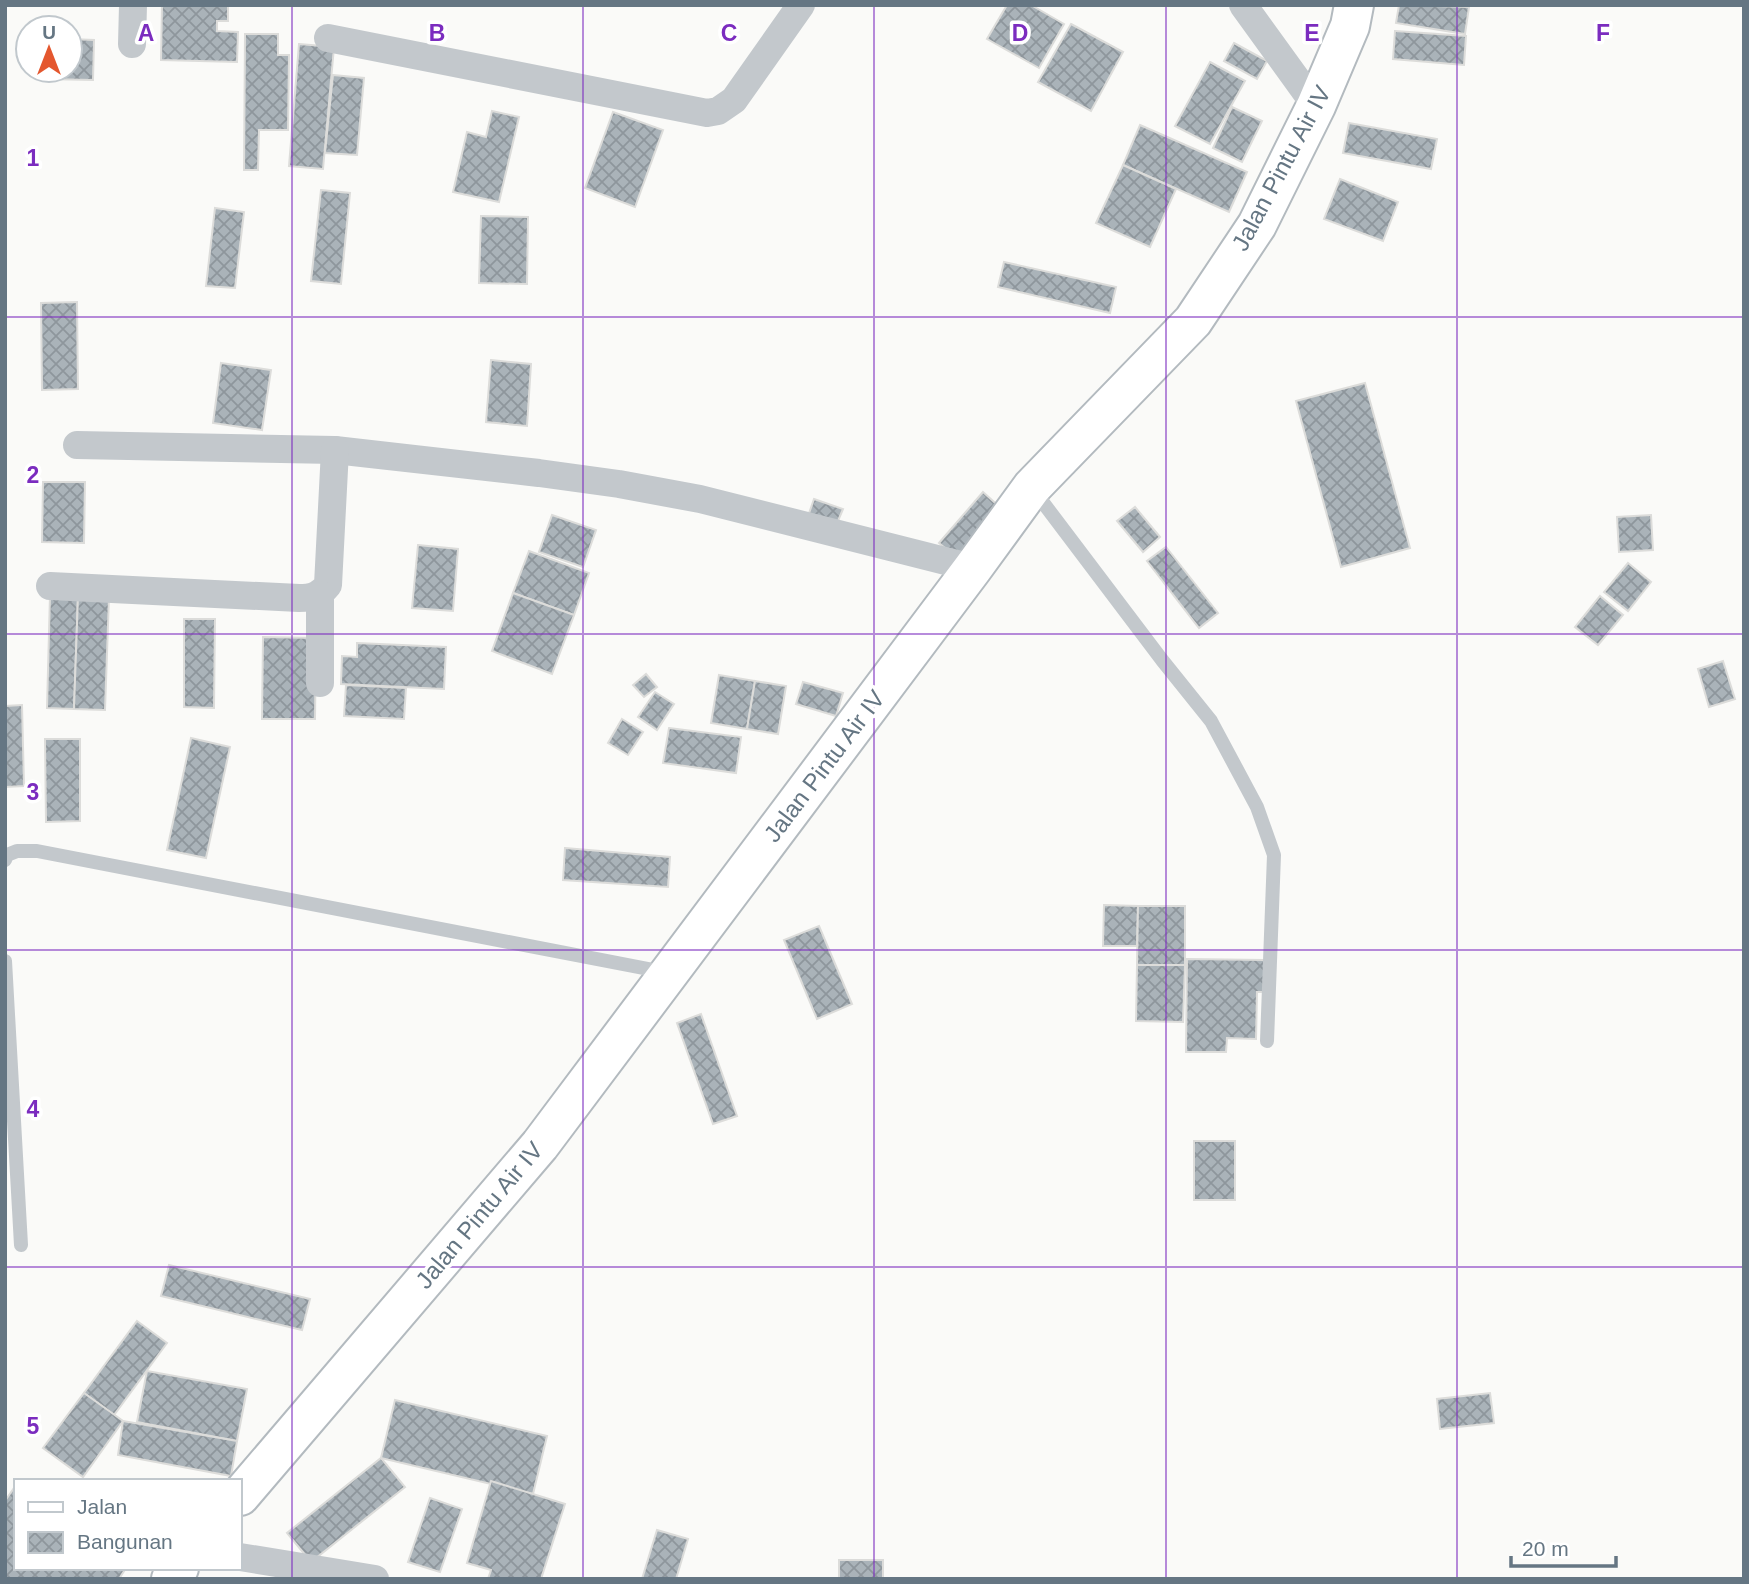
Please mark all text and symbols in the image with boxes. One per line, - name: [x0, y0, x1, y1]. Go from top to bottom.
- north arrow: [14, 14, 84, 84]
- text: A: [138, 20, 154, 46]
- text: B: [429, 20, 445, 46]
- text: C: [721, 20, 737, 46]
- text: D: [1012, 20, 1028, 46]
- text: E: [1304, 20, 1320, 46]
- text: F: [1596, 20, 1610, 46]
- text: U: [42, 22, 56, 43]
- street label: Jalan Pintu Air IV: [1226, 81, 1336, 255]
- text: 1: [27, 145, 40, 171]
- text: 2: [27, 462, 39, 488]
- street label: Jalan Pintu Air IV: [758, 685, 890, 847]
- text: 3: [27, 779, 39, 805]
- text: 4: [27, 1096, 40, 1122]
- street label: Jalan Pintu Air IV: [410, 1136, 548, 1294]
- text: 5: [27, 1413, 40, 1439]
- legend: [14, 1479, 242, 1570]
- text: Jalan: [77, 1495, 127, 1518]
- scale bar: [1511, 1524, 1616, 1568]
- text: Bangunan: [77, 1530, 173, 1553]
- text: 20 m: [1522, 1537, 1569, 1560]

